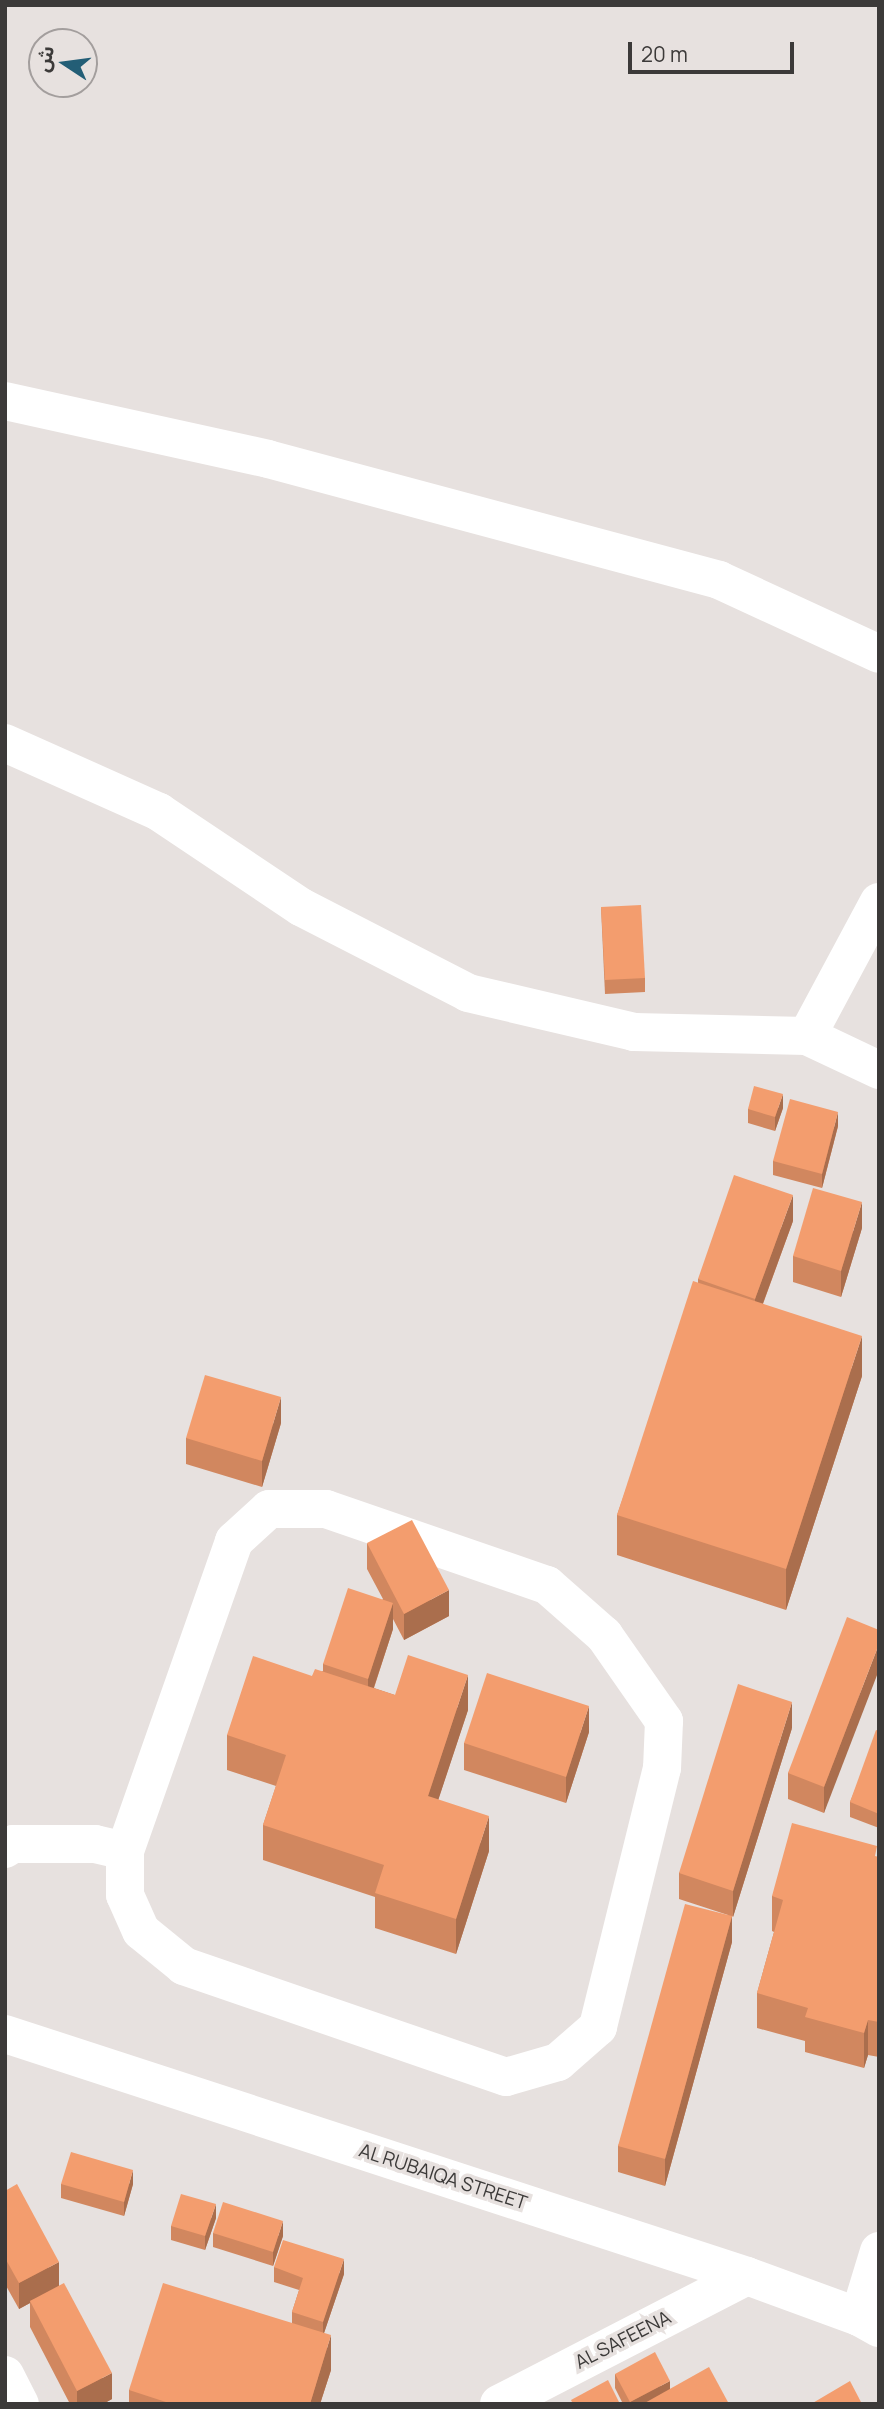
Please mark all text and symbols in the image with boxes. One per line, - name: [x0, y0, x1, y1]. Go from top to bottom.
- north arrow: [28, 28, 98, 98]
- scale bar: [632, 28, 798, 72]
- text: 20 m: [641, 40, 688, 68]
- text: ش: [29, 43, 60, 74]
- street label: AL RUBAIQA STREET: [356, 2139, 530, 2215]
- street label: AL SAFEENA: [571, 2306, 675, 2374]

